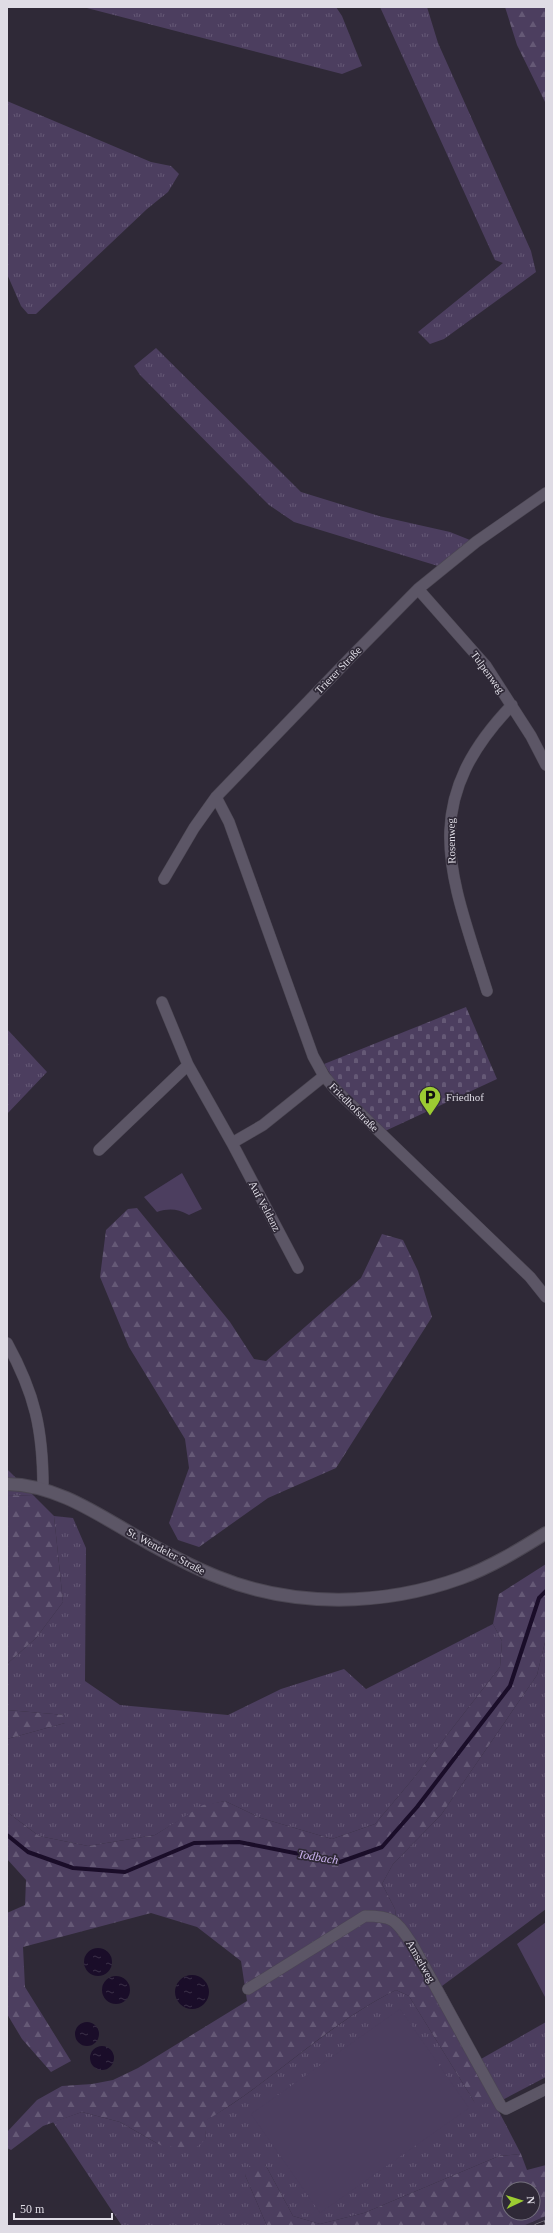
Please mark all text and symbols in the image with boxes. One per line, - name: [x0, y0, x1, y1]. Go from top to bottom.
- street label: Trierer Straße: [312, 644, 364, 696]
- street label: Tulpenweg: [469, 649, 508, 696]
- street label: Rosenweg: [445, 817, 457, 864]
- street label: Friedhofstraße: [327, 1080, 381, 1134]
- parking icon: Friedhof: [417, 1084, 443, 1117]
- place label: Friedhof: [446, 1091, 484, 1103]
- street label: Auf Veldenz: [247, 1179, 283, 1233]
- street label: St. Wendeler Straße: [125, 1525, 207, 1577]
- water label: Todbach: [297, 1847, 339, 1867]
- street label: Amselweg: [404, 1938, 438, 1985]
- north arrow: [501, 2181, 541, 2221]
- scale bar: [14, 2195, 112, 2221]
- text: N: [525, 2196, 537, 2205]
- text: 50 m: [20, 2202, 45, 2216]

